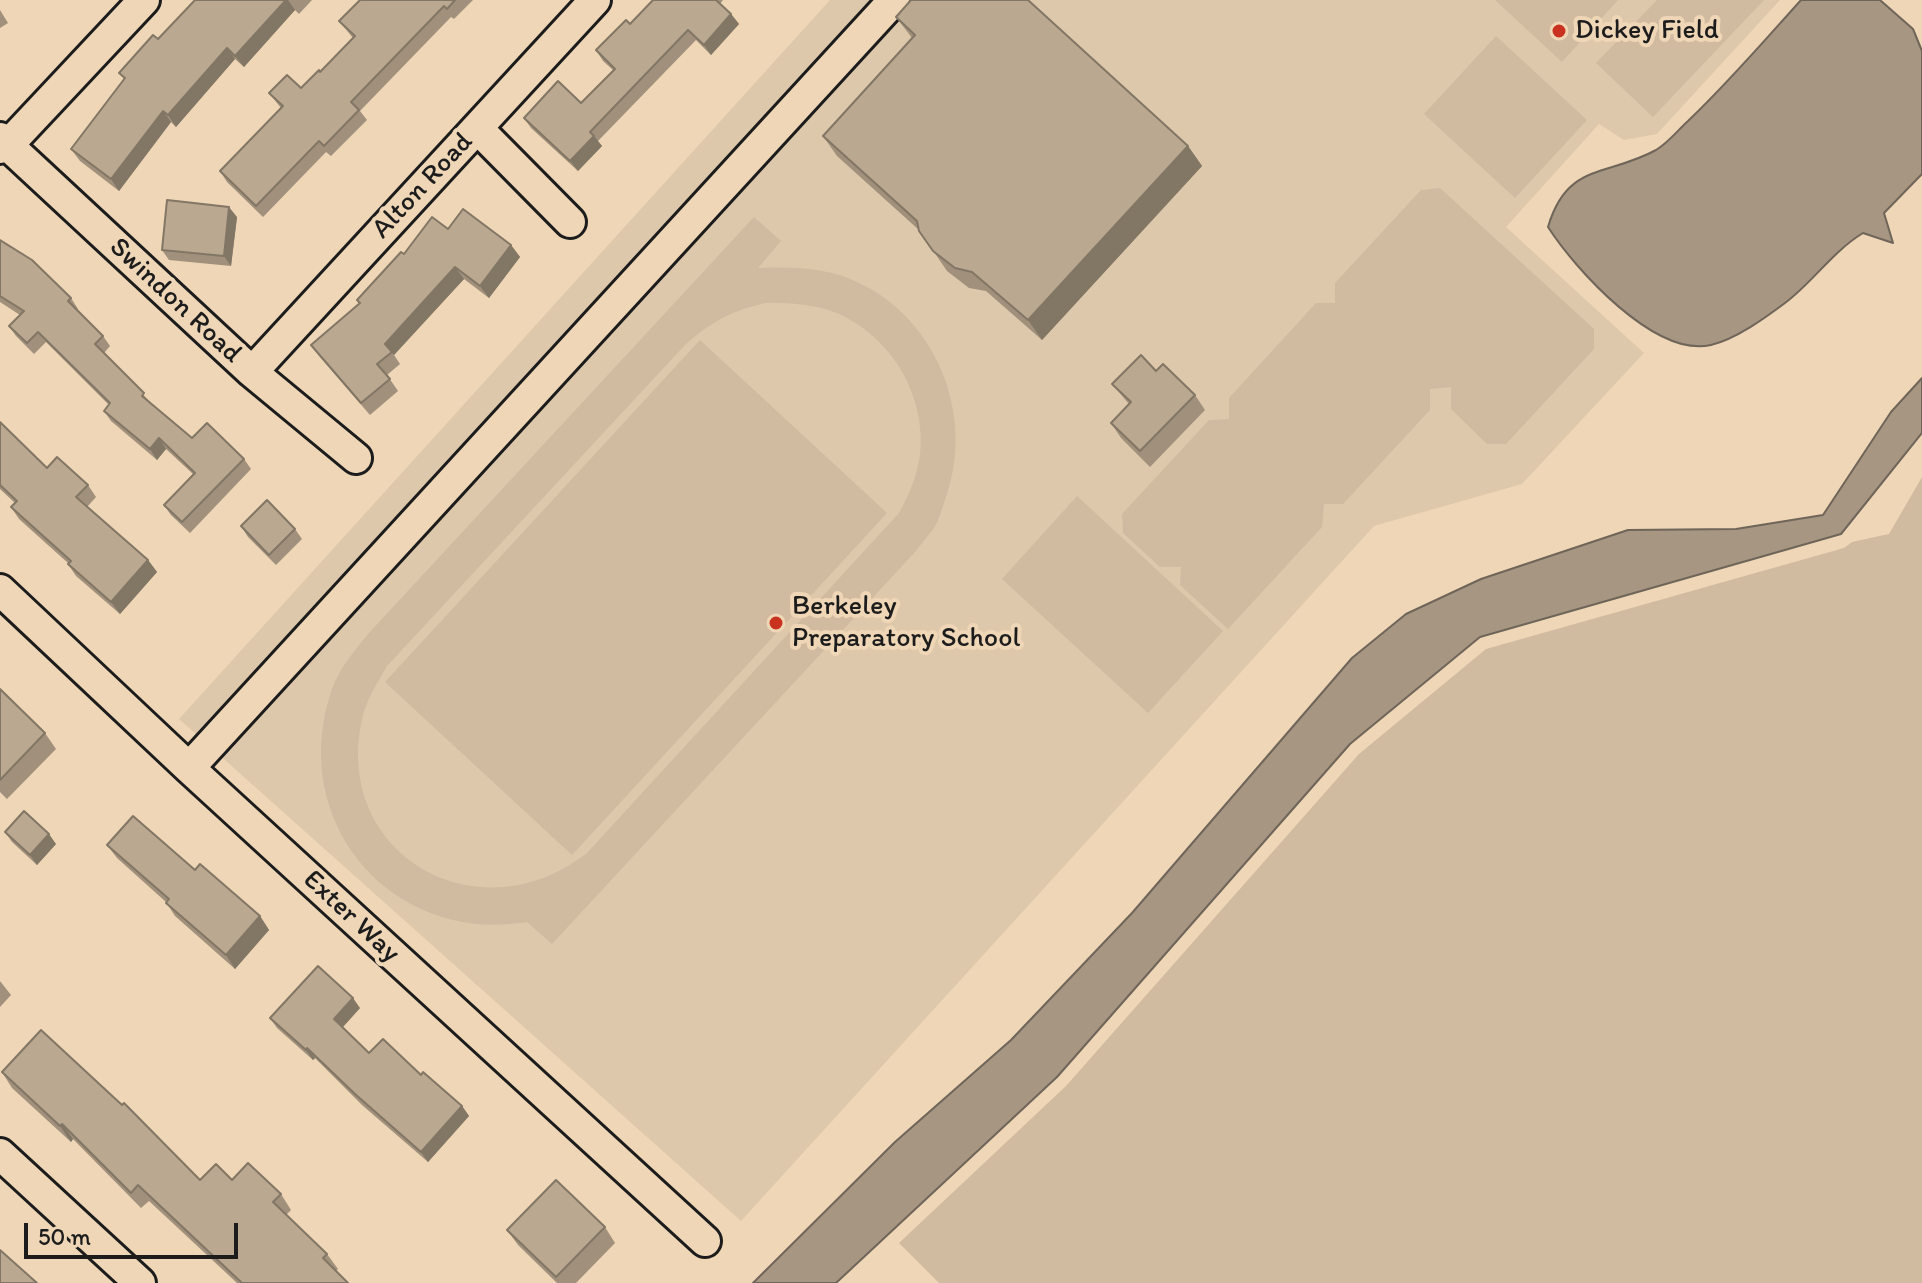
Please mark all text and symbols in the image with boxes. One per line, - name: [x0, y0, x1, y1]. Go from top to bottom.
- place label: Dickey Field: [1575, 14, 1719, 48]
- marker: Dickey Field: [1550, 22, 1568, 40]
- street label: Alton Road: [365, 126, 481, 246]
- street label: Swindon Road: [102, 231, 248, 371]
- place label: Berkeley Preparatory School: [792, 590, 1020, 656]
- marker: Berkeley Preparatory School: [767, 614, 785, 632]
- street label: Exter Way: [295, 864, 407, 970]
- scale bar: [28, 1207, 242, 1257]
- text: 50 m: [38, 1222, 91, 1251]

